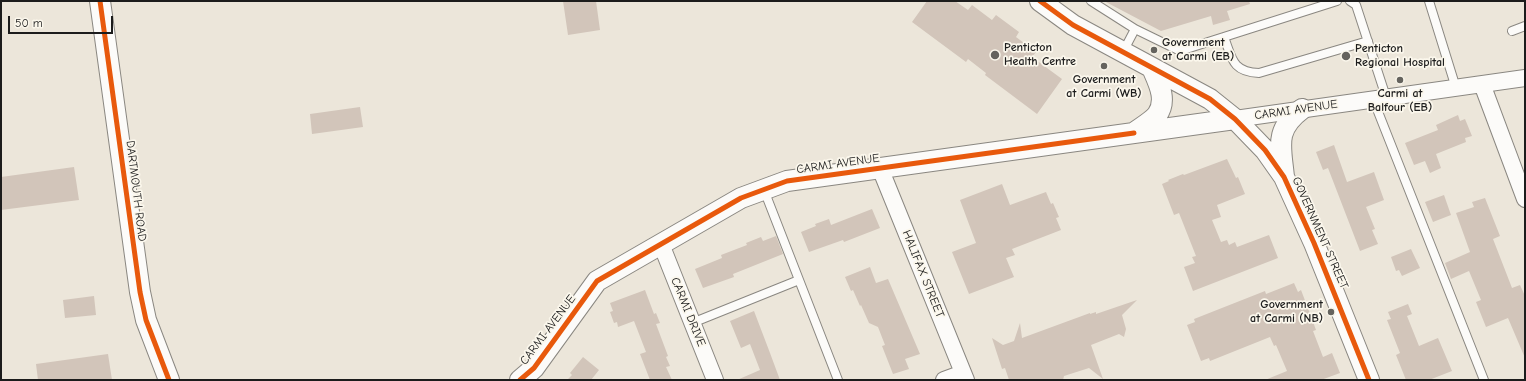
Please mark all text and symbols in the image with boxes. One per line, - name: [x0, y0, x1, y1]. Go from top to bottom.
- scale bar: [10, 8, 115, 34]
- text: 50 m: [15, 16, 43, 30]
- place label: Government at Carmi (EB): [1162, 36, 1234, 64]
- place label: Penticton Health Centre: [1004, 41, 1076, 69]
- place label: Penticton Regional Hospital: [1355, 42, 1445, 70]
- marker: Government at Carmi (EB): [1149, 45, 1159, 55]
- marker: Penticton Health Centre: [989, 49, 1001, 61]
- marker: Penticton Regional Hospital: [1340, 50, 1352, 62]
- marker: Government at Carmi (WB): [1099, 61, 1109, 71]
- place label: Government at Carmi (WB): [1066, 73, 1142, 101]
- marker: Carmi at Balfour (EB): [1395, 75, 1405, 85]
- place label: Carmi at Balfour (EB): [1368, 87, 1432, 115]
- street label: CARMI AVENUE: [1254, 97, 1338, 123]
- street label: DARTMOUTH ROAD: [123, 140, 149, 242]
- street label: CARMI AVENUE: [796, 151, 880, 177]
- street label: GOVERNMENT STREET: [1289, 175, 1351, 291]
- street label: HALIFAX STREET: [899, 228, 947, 320]
- street label: CARMI DRIVE: [668, 275, 708, 349]
- street label: CARMI AVENUE: [517, 292, 579, 368]
- place label: Government at Carmi (NB): [1250, 298, 1323, 326]
- marker: Government at Carmi (NB): [1326, 307, 1336, 317]

